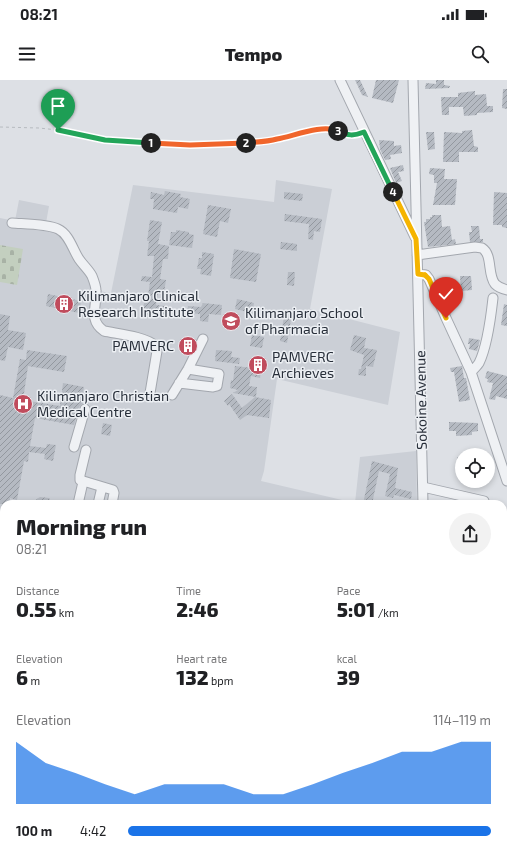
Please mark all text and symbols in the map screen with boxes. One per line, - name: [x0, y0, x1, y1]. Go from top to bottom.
- text: 08:21: [20, 5, 58, 23]
- icon: menu: [16, 43, 38, 65]
- text: Tempo: [225, 43, 282, 65]
- icon: search: [469, 43, 491, 65]
- pin: [41, 89, 75, 130]
- icon: arrive: [47, 95, 69, 117]
- pin: 3: [328, 121, 348, 141]
- text: 3: [335, 124, 341, 137]
- pin: 1: [141, 133, 161, 153]
- pin: 2: [236, 133, 256, 153]
- text: 1: [149, 136, 153, 149]
- text: 2: [243, 136, 249, 149]
- pin: 4: [383, 182, 403, 202]
- text: 4: [389, 185, 397, 198]
- pin: [429, 277, 463, 318]
- icon: check: [435, 283, 457, 305]
- place label: Kilimanjaro Clinical Research Institute: [78, 287, 200, 320]
- building icon: Kilimanjaro Clinical Research Institute: [53, 293, 75, 315]
- place label: Kilimanjaro School of Pharmacia: [245, 304, 364, 337]
- school or university icon: Kilimanjaro School of Pharmacia: [220, 310, 242, 332]
- building icon: PAMVERC: [177, 335, 199, 357]
- place label: PAMVERC: [112, 337, 174, 354]
- place label: PAMVERC Archieves: [272, 348, 334, 381]
- street label: Sokoine Avenue: [411, 350, 430, 450]
- building icon: PAMVERC Archieves: [247, 354, 269, 376]
- place label: Kilimanjaro Christian Medical Centre: [37, 387, 169, 420]
- hospital icon: Kilimanjaro Christian Medical Centre: [12, 393, 34, 415]
- map controls: [455, 448, 495, 488]
- button: locate: [455, 448, 495, 488]
- text: Morning run: [16, 513, 147, 539]
- button: share: [449, 513, 491, 555]
- text: 08:21: [16, 541, 47, 557]
- text: Distance: [16, 584, 59, 597]
- text: Time: [176, 584, 201, 597]
- text: Pace: [337, 584, 360, 597]
- text: 0.55: [16, 597, 56, 621]
- text: 2:46: [176, 597, 219, 621]
- text: 5:01: [337, 597, 375, 621]
- text: km: [56, 606, 74, 619]
- text: /km: [375, 606, 399, 619]
- text: Elevation: [16, 652, 63, 665]
- text: Heart rate: [176, 652, 227, 665]
- text: kcal: [337, 652, 357, 665]
- text: 6: [16, 665, 28, 689]
- text: 132: [176, 665, 209, 689]
- text: 39: [337, 665, 360, 689]
- text: m: [28, 674, 40, 687]
- text: bpm: [209, 674, 233, 687]
- text: Elevation: [16, 712, 71, 728]
- text: 114–119 m: [433, 712, 491, 728]
- text: 100 m: [16, 823, 52, 839]
- text: 4:42: [80, 823, 106, 839]

